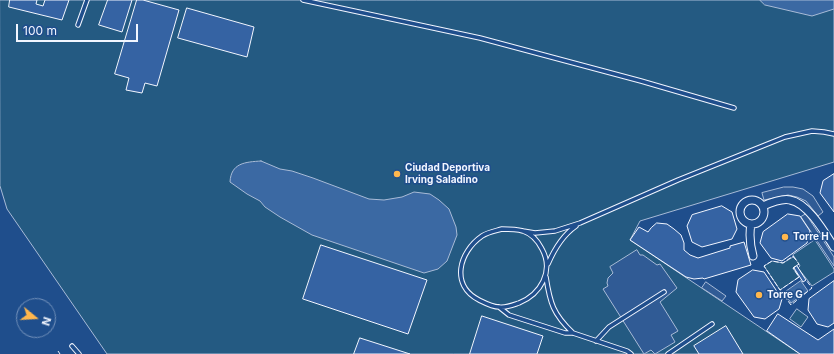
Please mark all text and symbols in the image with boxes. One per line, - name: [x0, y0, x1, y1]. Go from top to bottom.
- scale bar: [18, 16, 140, 42]
- text: 100 m: [23, 23, 57, 38]
- place label: Ciudad Deportiva Irving Saladino: [405, 162, 490, 186]
- marker: Ciudad Deportiva Irving Saladino: [392, 169, 402, 179]
- place label: Torre H: [793, 231, 829, 243]
- marker: Torre H: [780, 232, 790, 242]
- place label: Torre G: [767, 289, 803, 301]
- marker: Torre G: [754, 290, 764, 300]
- north arrow: [16, 298, 56, 338]
- text: N: [39, 315, 54, 328]

